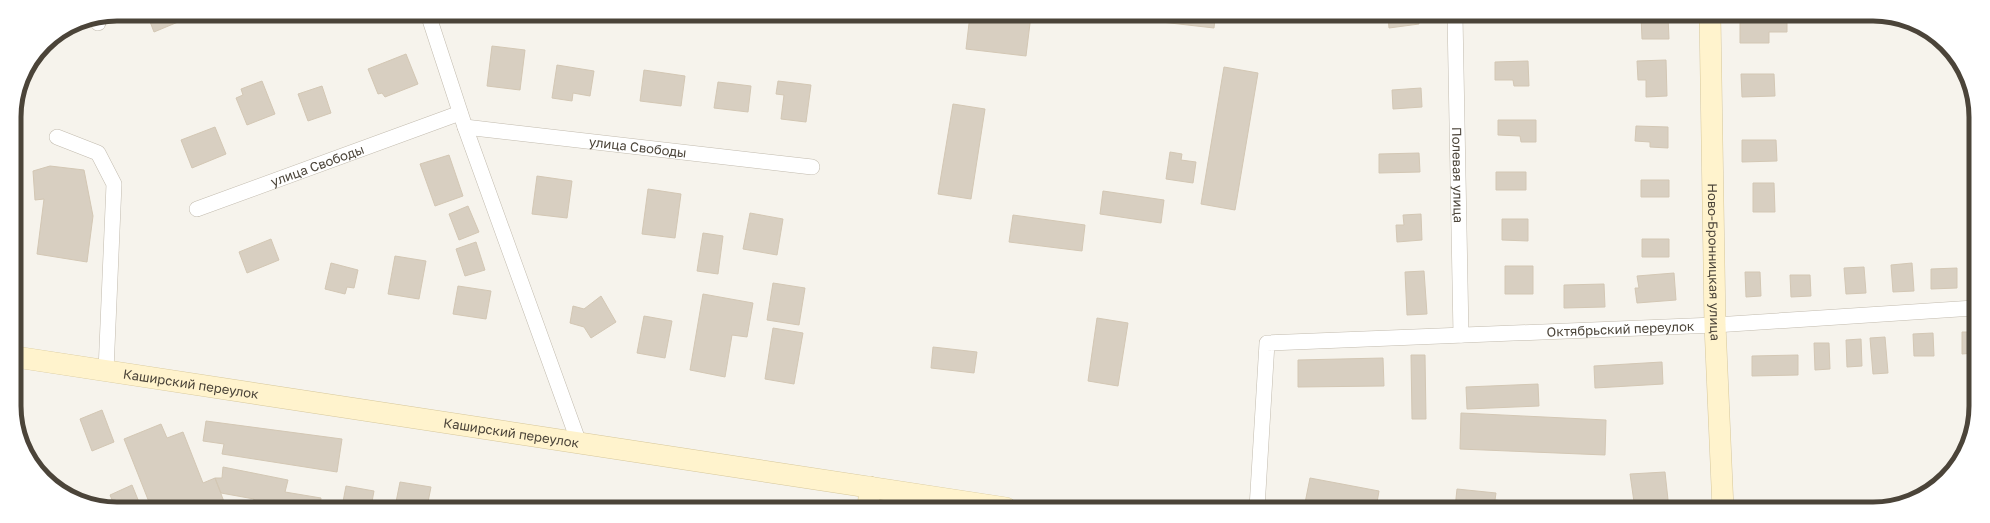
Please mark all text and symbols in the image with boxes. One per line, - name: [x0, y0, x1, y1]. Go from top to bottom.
- street label: Полевая улица: [1449, 127, 1467, 223]
- street label: улица Свободы: [588, 133, 688, 160]
- street label: улица Свободы: [268, 141, 366, 189]
- street label: Ново-Бронницкая улица: [1705, 183, 1724, 341]
- street label: Октябрьский переулок: [1546, 318, 1695, 340]
- street label: Каширский переулок: [122, 365, 260, 402]
- street label: Каширский переулок: [442, 414, 581, 451]

